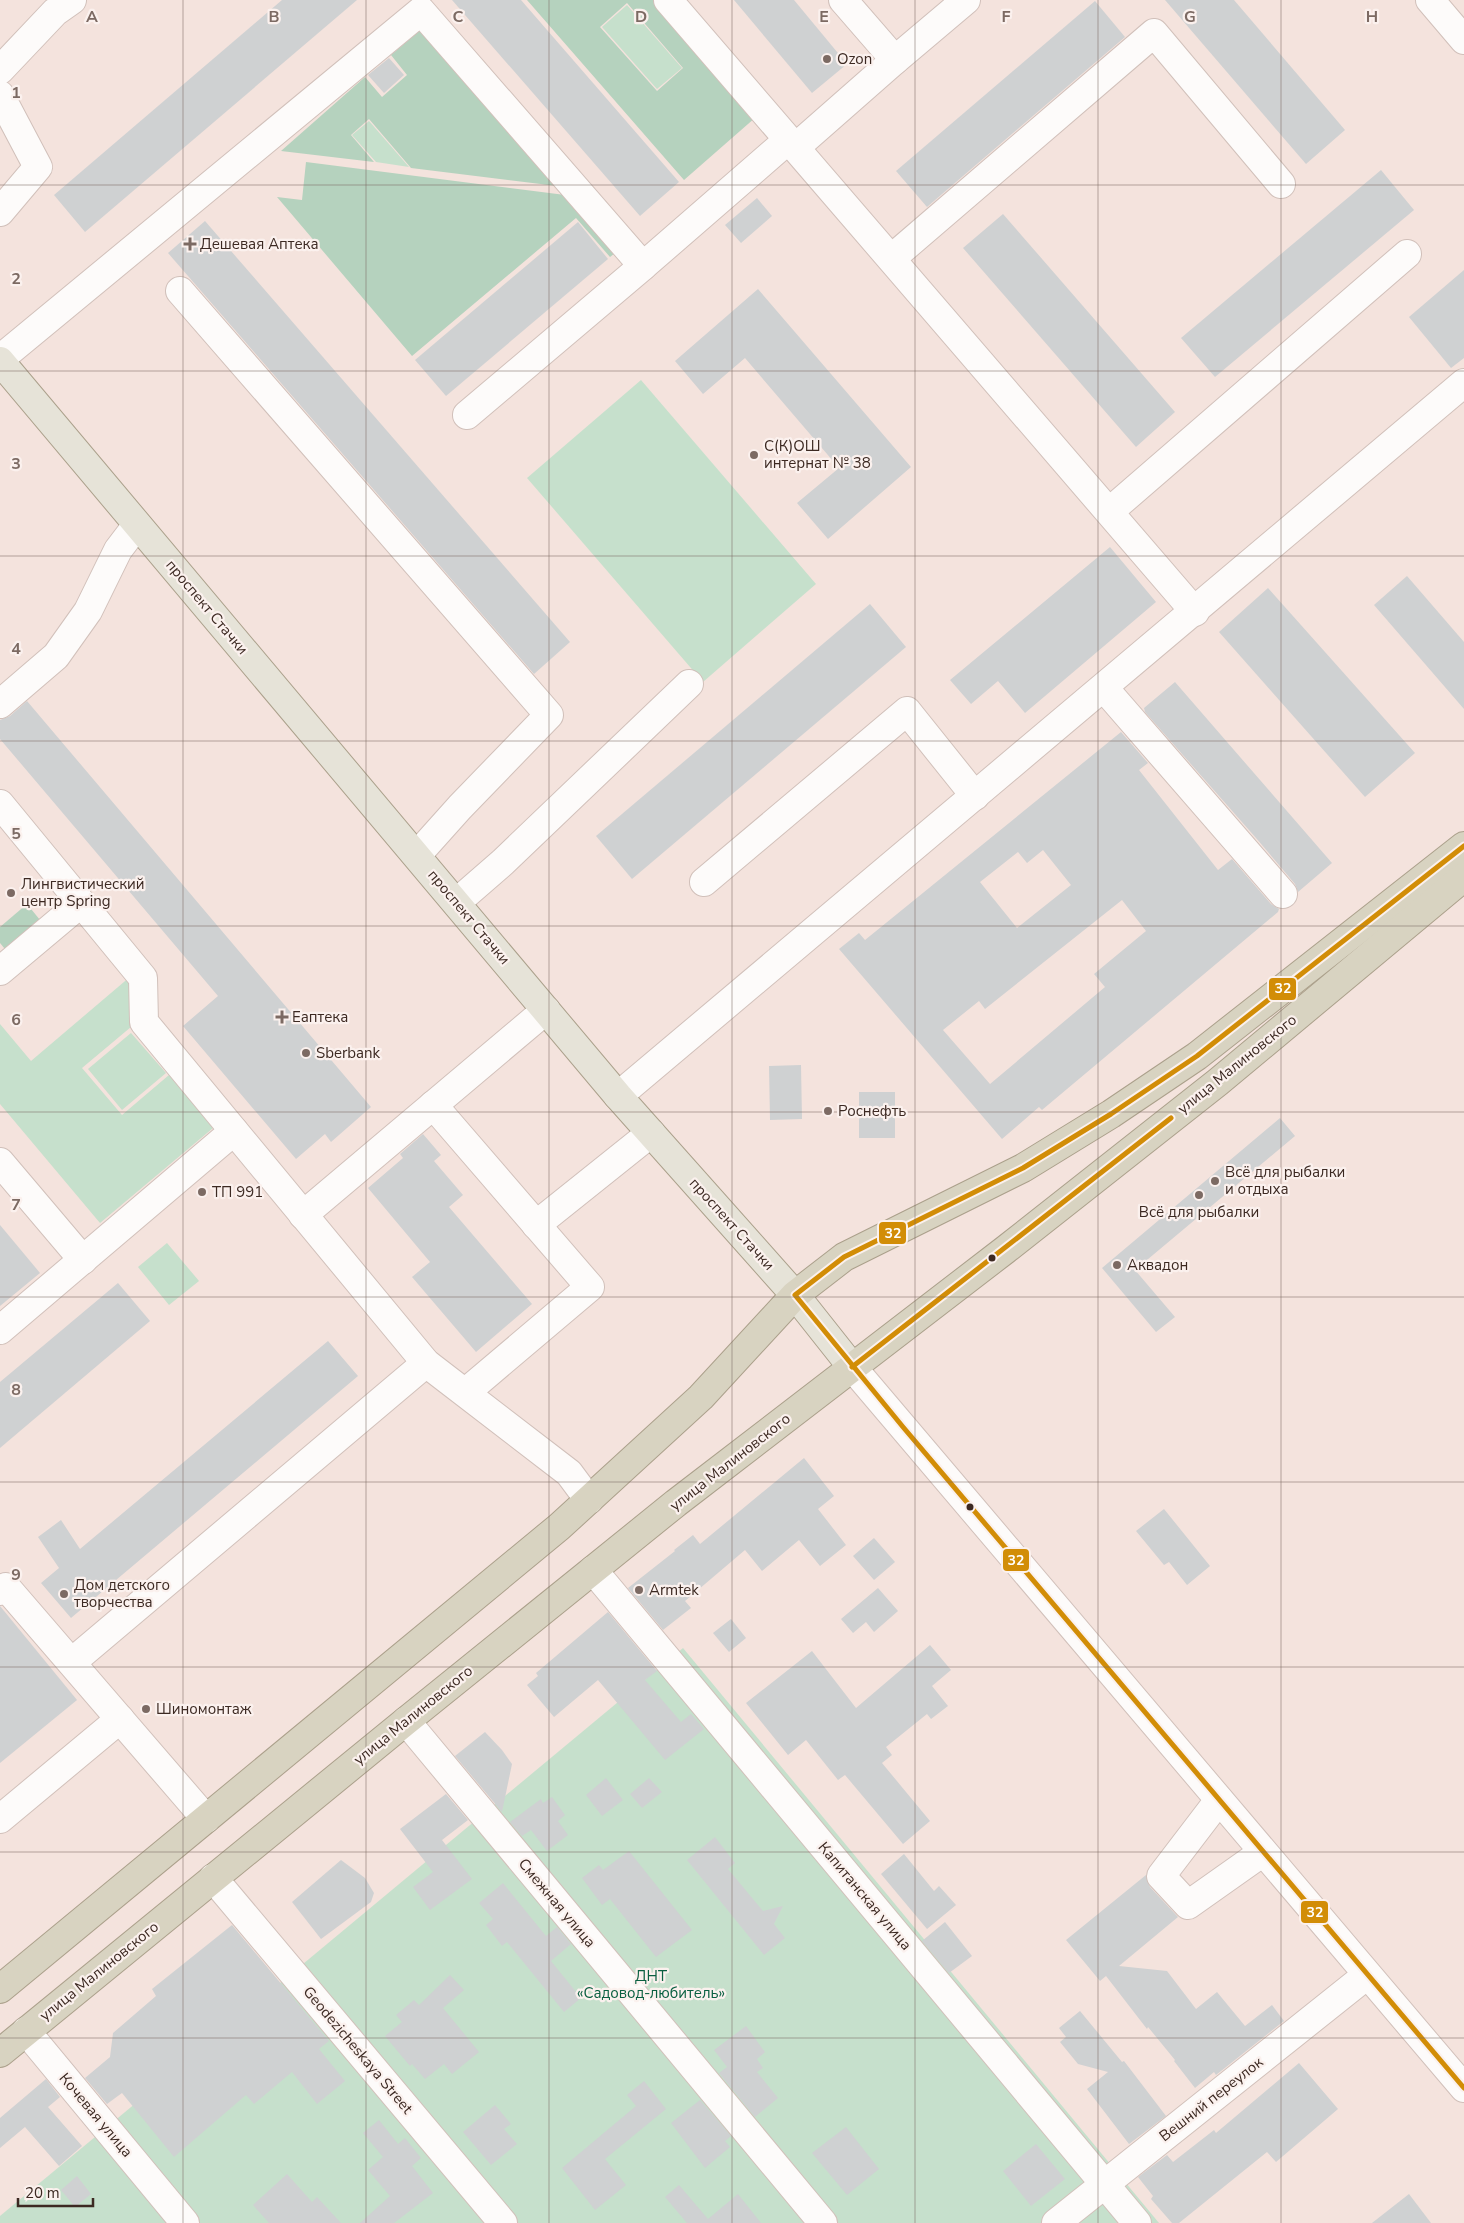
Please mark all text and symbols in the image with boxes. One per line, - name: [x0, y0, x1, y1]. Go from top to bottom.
- text: A: [86, 6, 98, 28]
- text: B: [268, 6, 280, 28]
- text: C: [453, 6, 464, 28]
- text: D: [635, 6, 647, 28]
- text: E: [819, 6, 829, 28]
- text: F: [1002, 6, 1011, 28]
- text: G: [1184, 6, 1196, 28]
- text: H: [1366, 6, 1378, 28]
- place label: Ozon: [837, 49, 872, 69]
- marker: Ozon: [821, 53, 833, 65]
- text: 1: [11, 82, 21, 104]
- place label: Дешевая Аптека: [200, 234, 319, 254]
- marker: Дешевая Аптека: [184, 238, 196, 250]
- text: 2: [11, 268, 21, 290]
- place label: С(К)ОШ интернат № 38: [764, 436, 871, 473]
- marker: С(К)ОШ интернат № 38: [748, 449, 760, 461]
- text: 3: [11, 453, 21, 475]
- street label: проспект Стачки: [161, 555, 253, 659]
- text: 4: [11, 638, 21, 660]
- text: 5: [11, 823, 21, 845]
- street label: проспект Стачки: [423, 865, 515, 969]
- place label: Лингвистический центр Spring: [21, 874, 145, 911]
- marker: Лингвистический центр Spring: [5, 887, 17, 899]
- line badge: 32: [1268, 977, 1297, 1001]
- text: 32: [1275, 979, 1291, 998]
- place label: Еаптека: [292, 1007, 348, 1027]
- text: 6: [11, 1009, 21, 1031]
- street label: улица Малиновского: [1173, 1010, 1301, 1118]
- marker: Еаптека: [276, 1011, 288, 1023]
- place label: Sberbank: [316, 1043, 381, 1063]
- marker: Sberbank: [300, 1047, 312, 1059]
- place label: Роснефть: [838, 1101, 906, 1121]
- marker: Роснефть: [822, 1105, 834, 1117]
- place label: Всё для рыбалки и отдыха: [1225, 1162, 1345, 1199]
- street label: проспект Стачки: [685, 1173, 779, 1275]
- marker: Всё для рыбалки и отдыха: [1209, 1175, 1221, 1187]
- place label: ТП 991: [212, 1182, 263, 1202]
- marker: ТП 991: [196, 1186, 208, 1198]
- marker: Всё для рыбалки: [1193, 1189, 1205, 1201]
- text: 7: [11, 1194, 21, 1216]
- place label: Всё для рыбалки: [1139, 1202, 1259, 1222]
- line badge: 32: [878, 1221, 907, 1245]
- text: 32: [885, 1224, 901, 1243]
- unlabelled marker: [987, 1253, 997, 1263]
- place label: Аквадон: [1127, 1255, 1188, 1275]
- marker: Аквадон: [1111, 1259, 1123, 1271]
- text: 8: [11, 1379, 21, 1401]
- street label: улица Малиновского: [666, 1409, 794, 1515]
- unlabelled marker: [965, 1502, 975, 1512]
- line badge: 32: [1002, 1548, 1030, 1572]
- text: 32: [1008, 1551, 1024, 1570]
- text: 9: [11, 1564, 21, 1586]
- place label: Дом детского творчества: [74, 1575, 170, 1612]
- place label: Armtek: [649, 1580, 699, 1600]
- marker: Armtek: [633, 1584, 645, 1596]
- marker: Дом детского творчества: [58, 1588, 70, 1600]
- street label: улица Малиновского: [349, 1661, 477, 1769]
- place label: Шиномонтаж: [156, 1699, 252, 1719]
- marker: Шиномонтаж: [140, 1703, 152, 1715]
- street label: Капитанская улица: [814, 1838, 916, 1954]
- street label: Смежная улица: [514, 1854, 600, 1952]
- line badge: 32: [1300, 1900, 1329, 1924]
- text: 32: [1307, 1903, 1323, 1922]
- street label: улица Малиновского: [35, 1917, 163, 2025]
- park label: ДНТ «Садовод-любитель»: [577, 1966, 725, 2003]
- street label: Geodezicheskaya Street: [299, 1982, 418, 2119]
- street label: Вешний переулок: [1155, 2052, 1267, 2146]
- street label: Кочевая улица: [55, 2069, 137, 2161]
- scale bar: [18, 2176, 92, 2208]
- text: 20 m: [25, 2183, 60, 2203]

